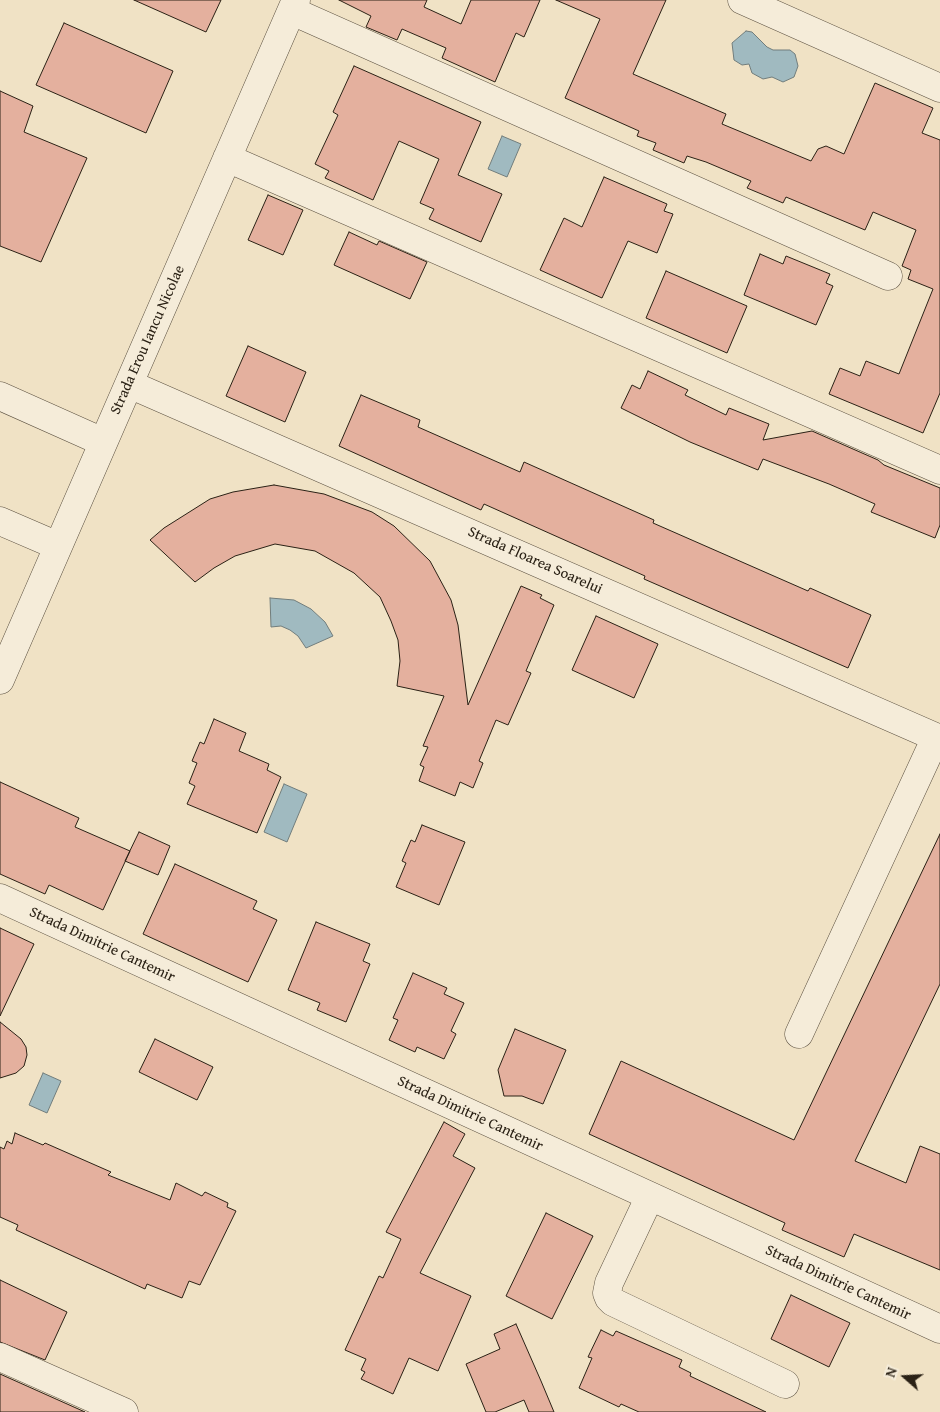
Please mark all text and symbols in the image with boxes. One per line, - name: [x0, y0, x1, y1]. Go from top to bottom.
- street label: Strada Erou Iancu Nicolae: [107, 263, 189, 417]
- street label: Strada Floarea Soarelui: [465, 523, 605, 599]
- street label: Strada Dimitrie Cantemir: [26, 903, 178, 987]
- street label: Strada Dimitrie Cantemir: [394, 1072, 546, 1156]
- street label: Strada Dimitrie Cantemir: [762, 1241, 914, 1325]
- north arrow: [880, 1352, 930, 1402]
- text: N: [880, 1364, 902, 1380]

